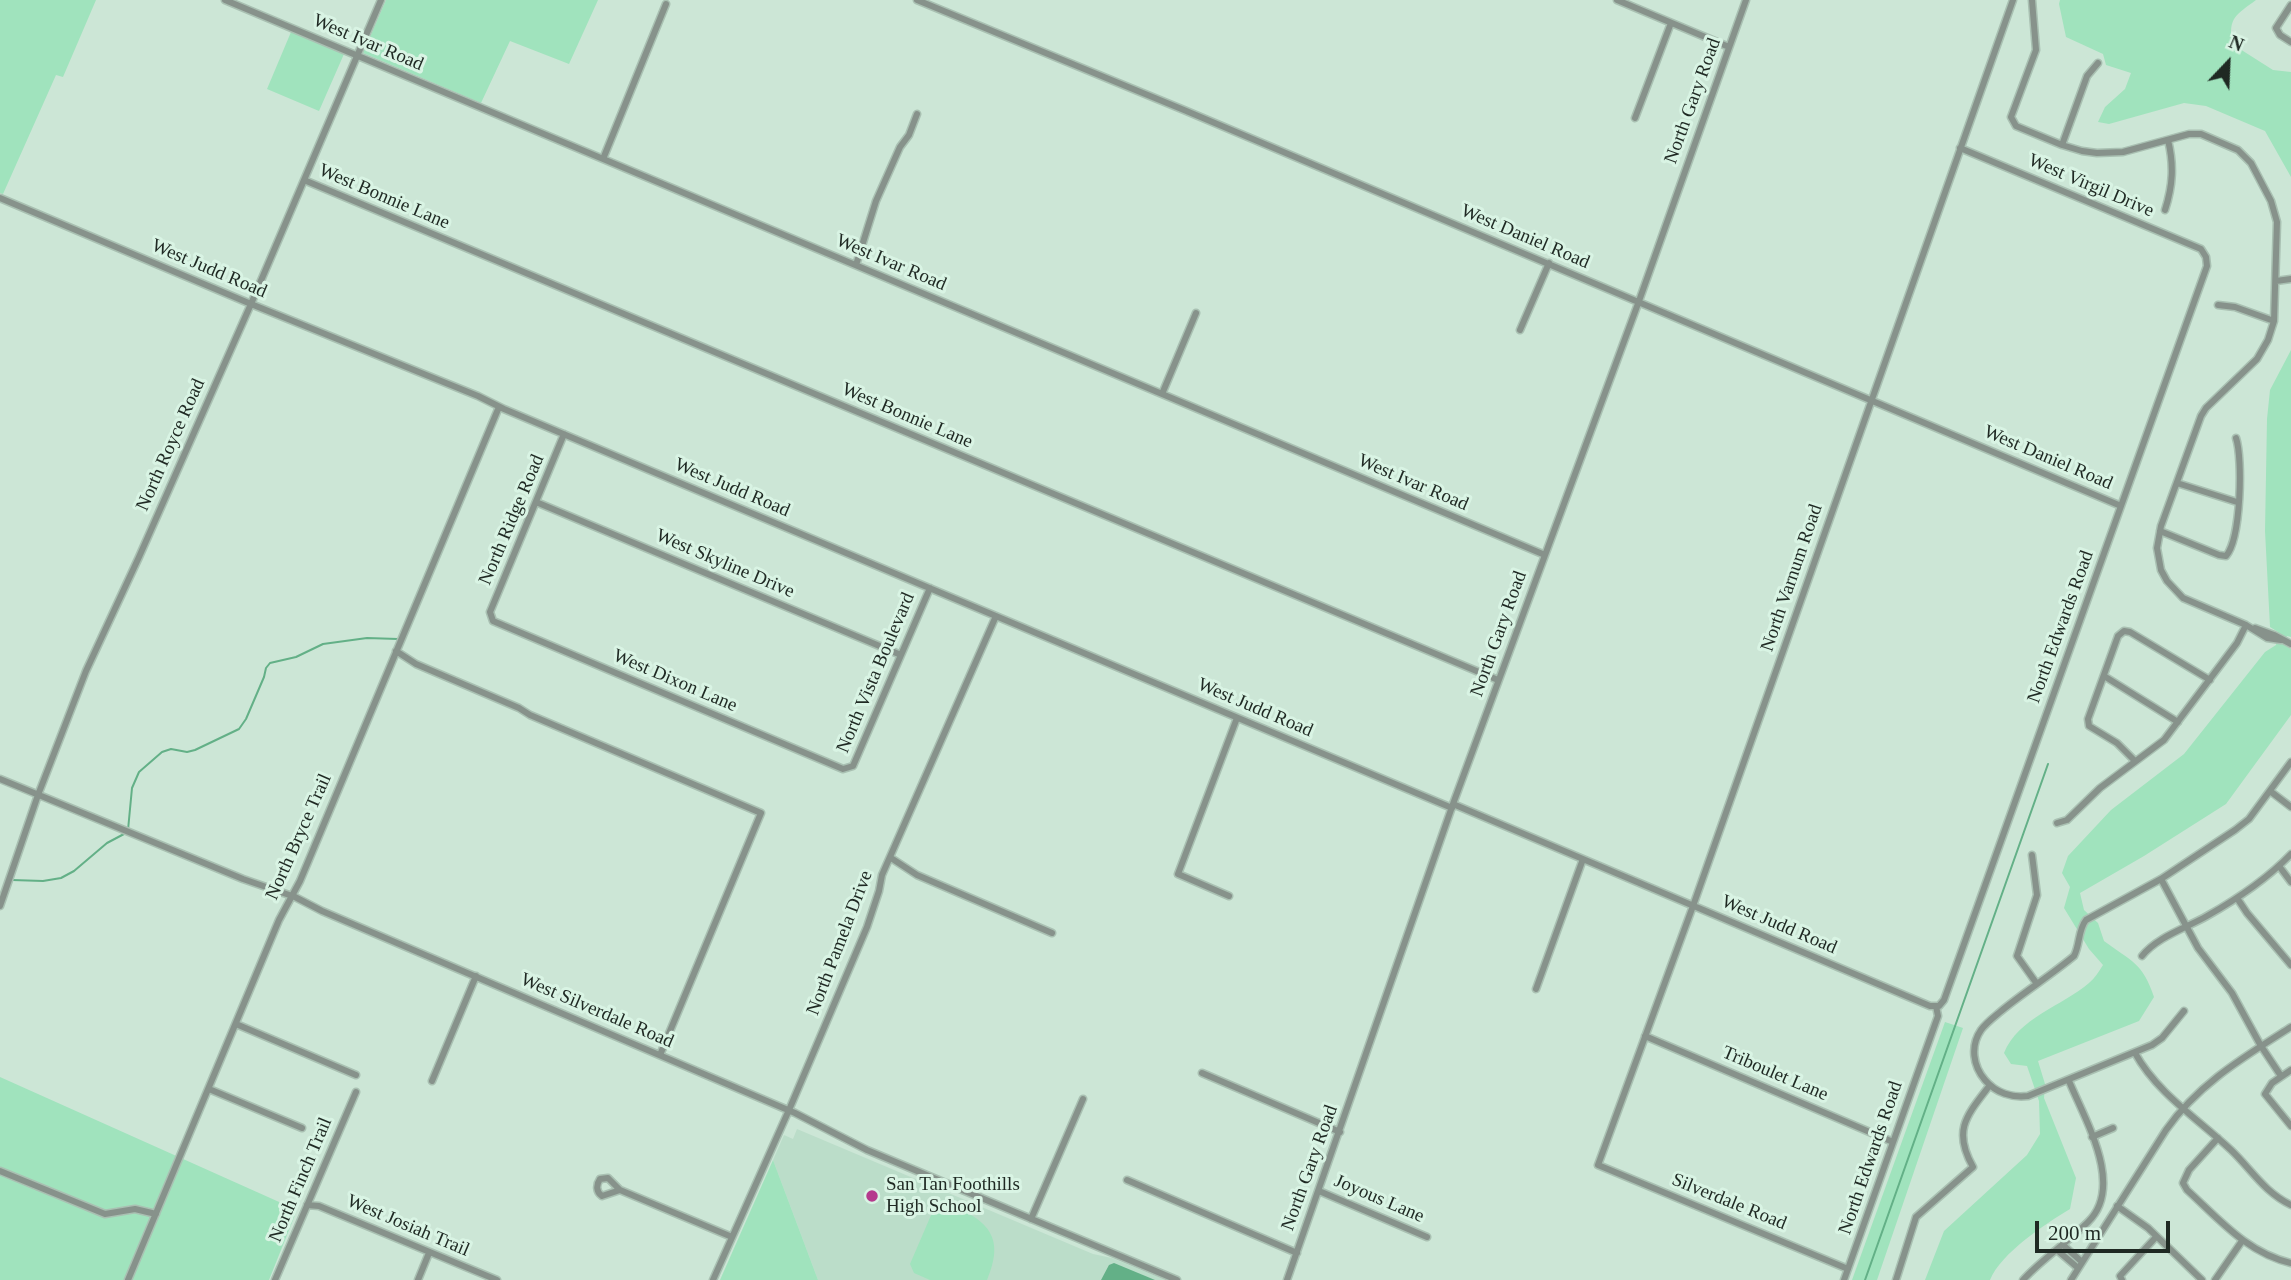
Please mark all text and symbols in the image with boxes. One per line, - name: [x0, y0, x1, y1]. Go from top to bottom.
- street label: West Ivar Road: [309, 10, 427, 76]
- north arrow: [2193, 28, 2263, 98]
- text: N: [2226, 31, 2247, 56]
- street label: North Gary Road: [1660, 35, 1726, 167]
- street label: West Virgil Drive: [2025, 149, 2157, 223]
- street label: West Bonnie Lane: [315, 159, 453, 235]
- street label: West Daniel Road: [1457, 200, 1593, 274]
- street label: West Ivar Road: [832, 230, 950, 296]
- street label: West Judd Road: [148, 234, 270, 304]
- street label: North Royce Road: [132, 375, 210, 515]
- street label: West Bonnie Lane: [838, 378, 976, 454]
- street label: West Daniel Road: [1980, 421, 2116, 495]
- street label: West Ivar Road: [1354, 450, 1472, 516]
- street label: North Ridge Road: [474, 451, 550, 589]
- street label: West Judd Road: [671, 453, 793, 523]
- street label: North Varnum Road: [1756, 501, 1828, 655]
- street label: West Skyline Drive: [652, 525, 798, 603]
- street label: North Edwards Road: [2023, 548, 2099, 706]
- street label: North Gary Road: [1466, 568, 1532, 700]
- street label: North Vista Boulevard: [832, 589, 920, 757]
- street label: West Dixon Lane: [610, 645, 740, 717]
- street label: West Judd Road: [1194, 673, 1316, 743]
- street label: North Bryce Trail: [261, 770, 337, 904]
- street label: North Pamela Drive: [802, 867, 878, 1019]
- street label: West Judd Road: [1718, 890, 1840, 960]
- street label: West Silverdale Road: [517, 968, 677, 1054]
- street label: Triboulet Lane: [1719, 1041, 1831, 1107]
- street label: North Edwards Road: [1834, 1078, 1908, 1238]
- street label: North Gary Road: [1277, 1102, 1343, 1234]
- street label: North Finch Trail: [264, 1114, 338, 1246]
- street label: Silverdale Road: [1668, 1169, 1790, 1235]
- street label: Joyous Lane: [1331, 1170, 1427, 1228]
- place label: San Tan Foothills High School: [886, 1174, 1020, 1218]
- marker: San Tan Foothills High School: [864, 1188, 880, 1204]
- street label: West Josiah Trail: [343, 1190, 473, 1262]
- scale bar: [2039, 1206, 2174, 1250]
- text: 200 m: [2048, 1221, 2101, 1245]

